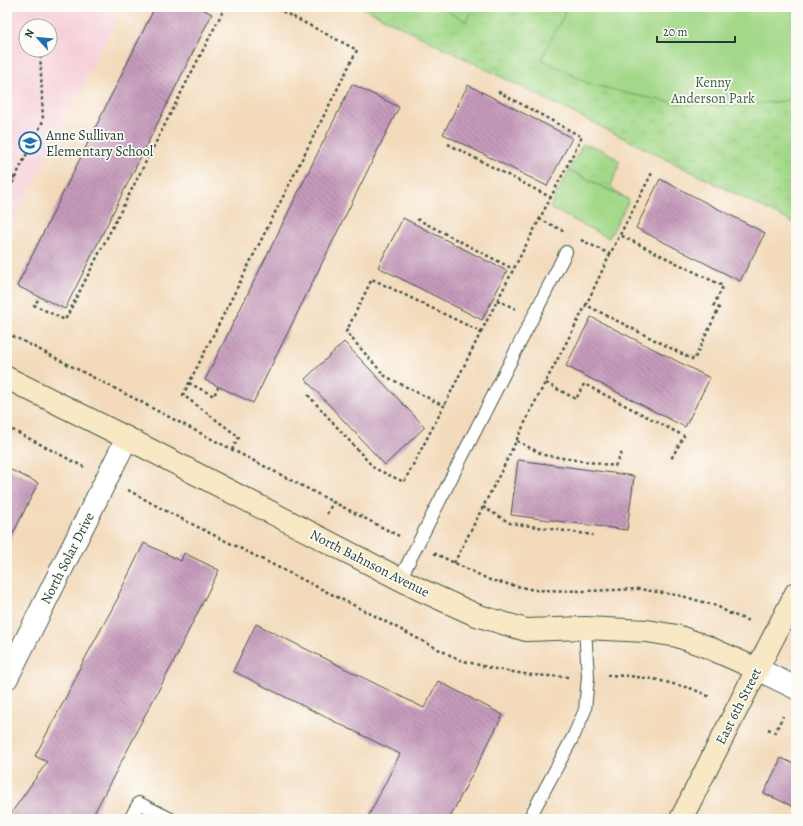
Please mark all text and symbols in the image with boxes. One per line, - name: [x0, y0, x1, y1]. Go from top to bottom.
- north arrow: [18, 18, 58, 58]
- scale bar: [657, 18, 735, 44]
- text: 20 m: [663, 24, 687, 40]
- text: N: [21, 27, 38, 41]
- park label: Kenny Anderson Park: [670, 73, 755, 108]
- place label: Anne Sullivan Elementary School: [45, 126, 154, 161]
- school or university icon: Anne Sullivan Elementary School: [17, 130, 43, 156]
- street label: North Solar Drive: [36, 509, 99, 607]
- street label: North Bahnson Avenue: [307, 525, 433, 602]
- street label: East 6th Street: [711, 664, 766, 748]

